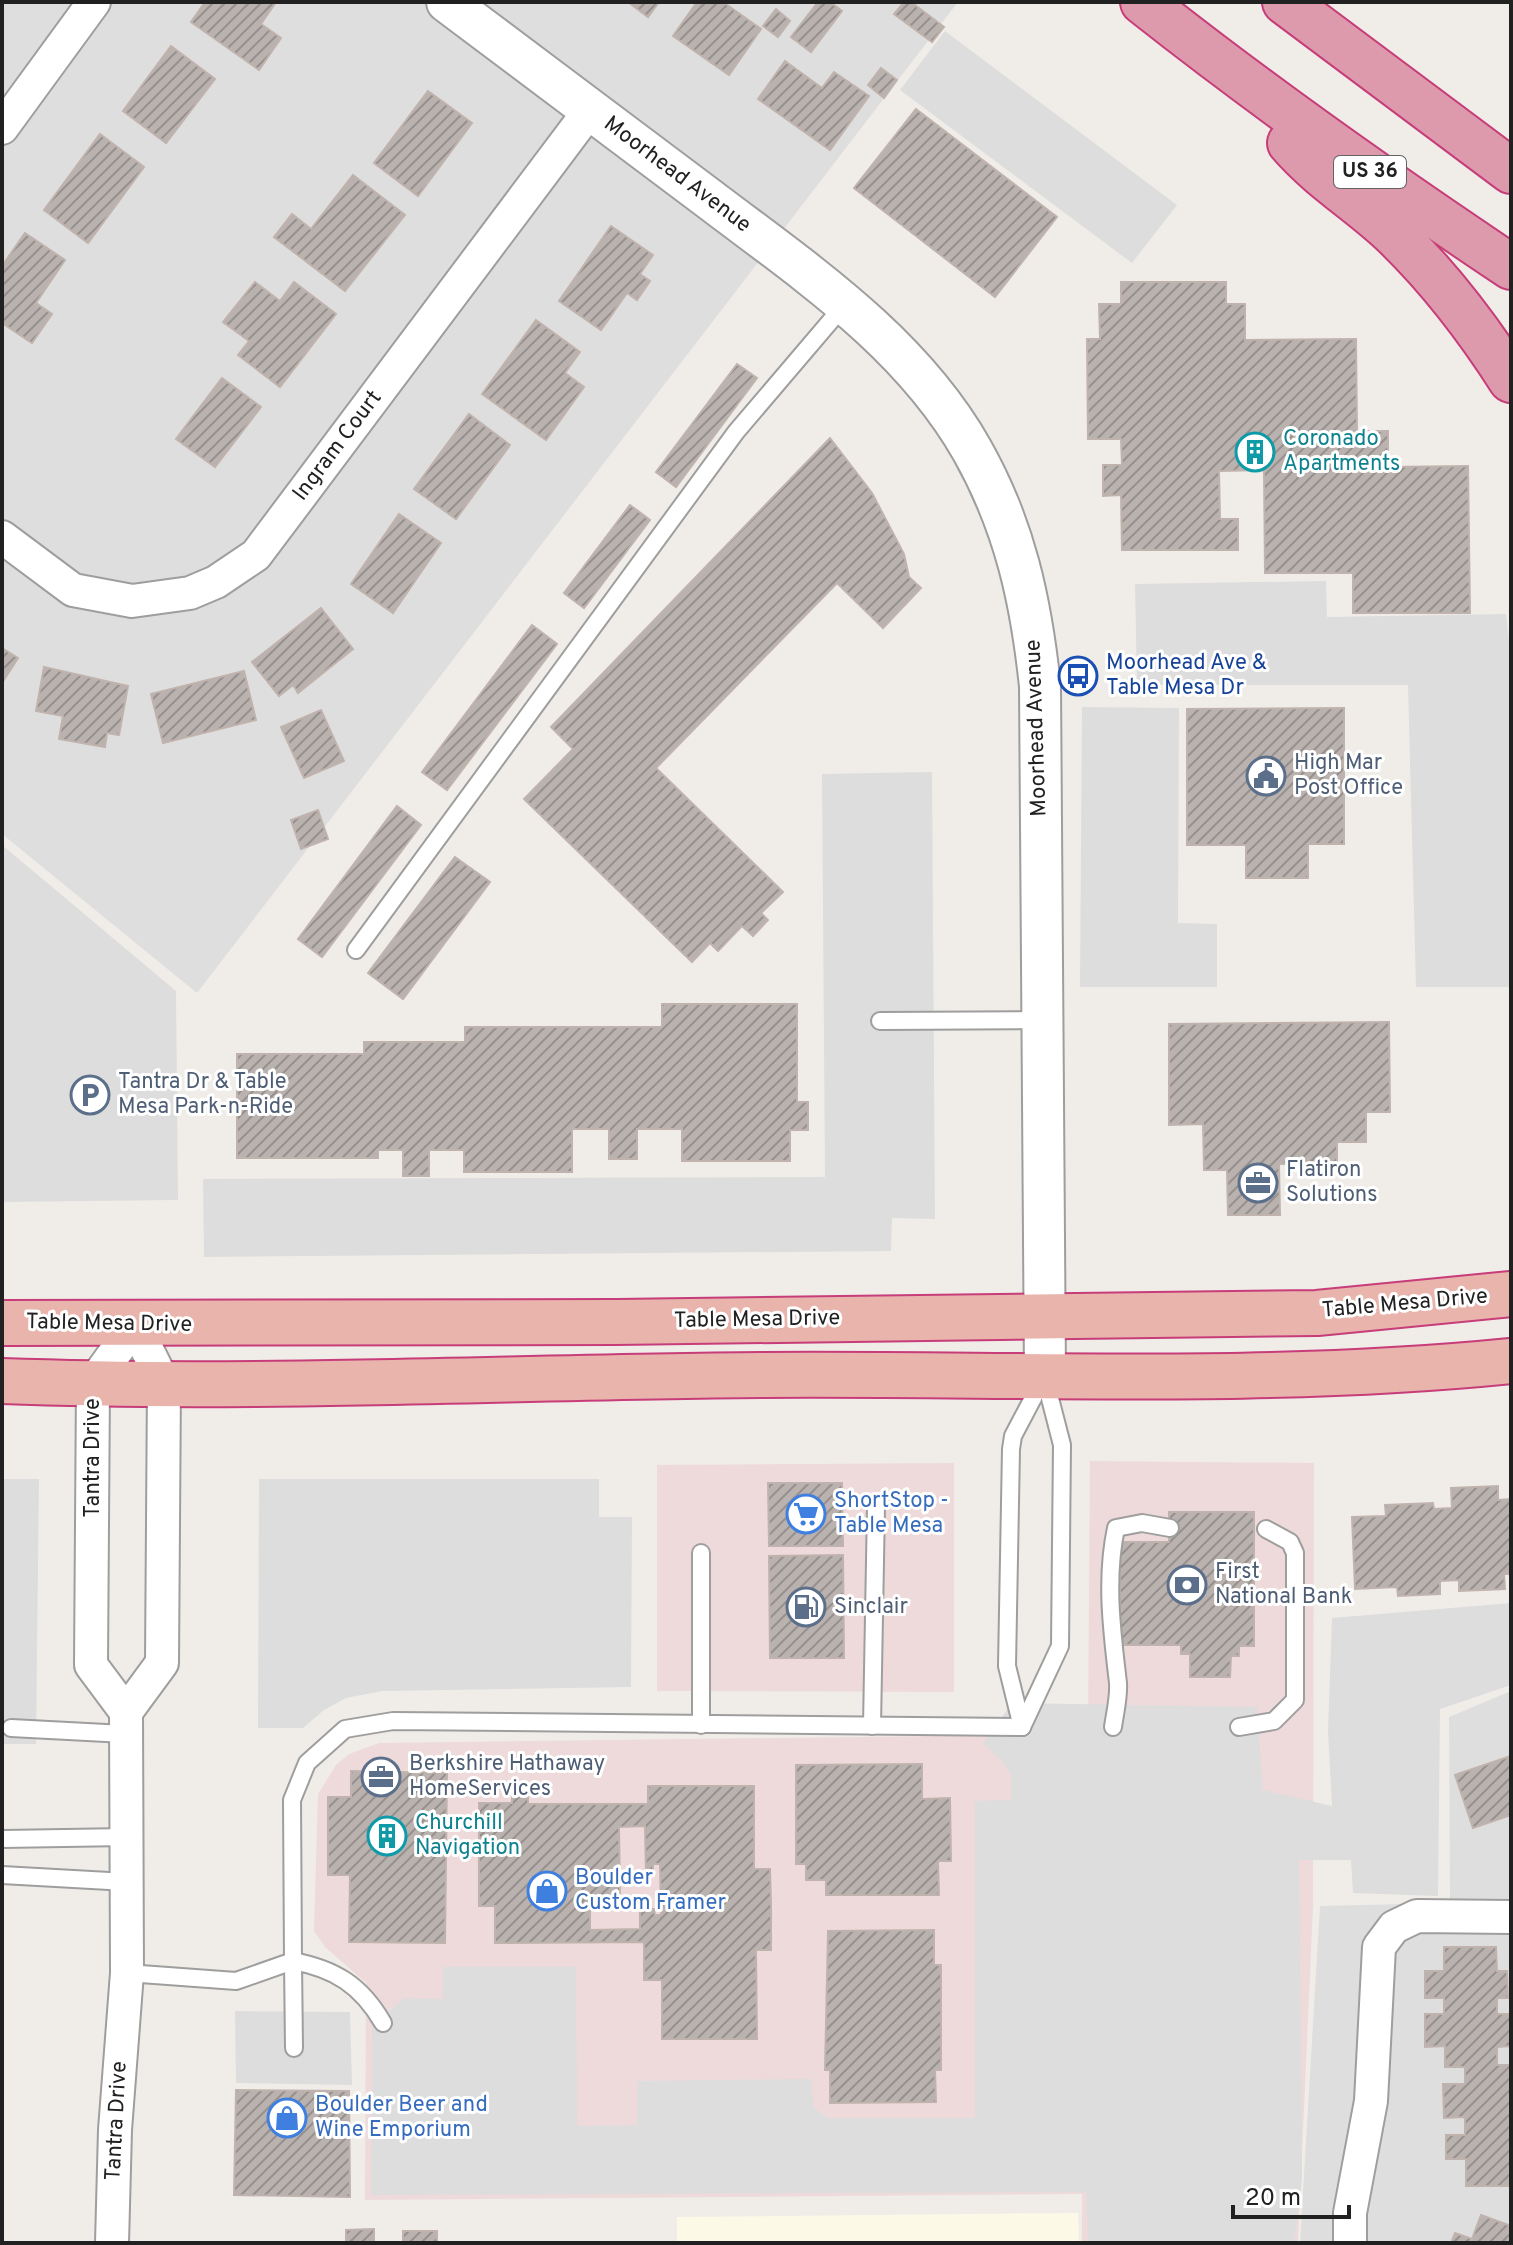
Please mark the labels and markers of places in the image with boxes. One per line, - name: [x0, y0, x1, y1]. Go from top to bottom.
- place label: Coronado Apartments: [1283, 426, 1400, 478]
- building icon: Coronado Apartments: [1234, 431, 1276, 473]
- place label: Moorhead Ave & Table Mesa Dr: [1106, 650, 1267, 702]
- bus stop icon: Moorhead Ave & Table Mesa Dr: [1057, 655, 1099, 697]
- place label: High Mar Post Office: [1294, 750, 1403, 802]
- public building icon: High Mar Post Office: [1245, 755, 1287, 797]
- place label: Tantra Dr & Table Mesa Park-n-Ride: [118, 1069, 293, 1121]
- parking icon: Tantra Dr & Table Mesa Park-n-Ride: [69, 1074, 111, 1116]
- place label: Flatiron Solutions: [1286, 1157, 1378, 1209]
- office icon: Flatiron Solutions: [1237, 1162, 1279, 1204]
- place label: ShortStop - Table Mesa: [834, 1488, 949, 1540]
- supermarket icon: ShortStop - Table Mesa: [785, 1493, 827, 1535]
- place label: First National Bank: [1215, 1559, 1352, 1611]
- bank icon: First National Bank: [1166, 1564, 1208, 1606]
- fuel station icon: Sinclair: [785, 1586, 827, 1628]
- place label: Sinclair: [834, 1594, 908, 1621]
- place label: Berkshire Hathaway HomeServices: [409, 1751, 605, 1803]
- office icon: Berkshire Hathaway HomeServices: [360, 1756, 402, 1798]
- place label: Churchill Navigation: [415, 1810, 520, 1862]
- building icon: Churchill Navigation: [366, 1815, 408, 1857]
- place label: Boulder Custom Framer: [575, 1865, 726, 1917]
- shop icon: Boulder Custom Framer: [526, 1870, 568, 1912]
- place label: Boulder Beer and Wine Emporium: [315, 2092, 488, 2144]
- shop icon: Boulder Beer and Wine Emporium: [266, 2097, 308, 2139]

